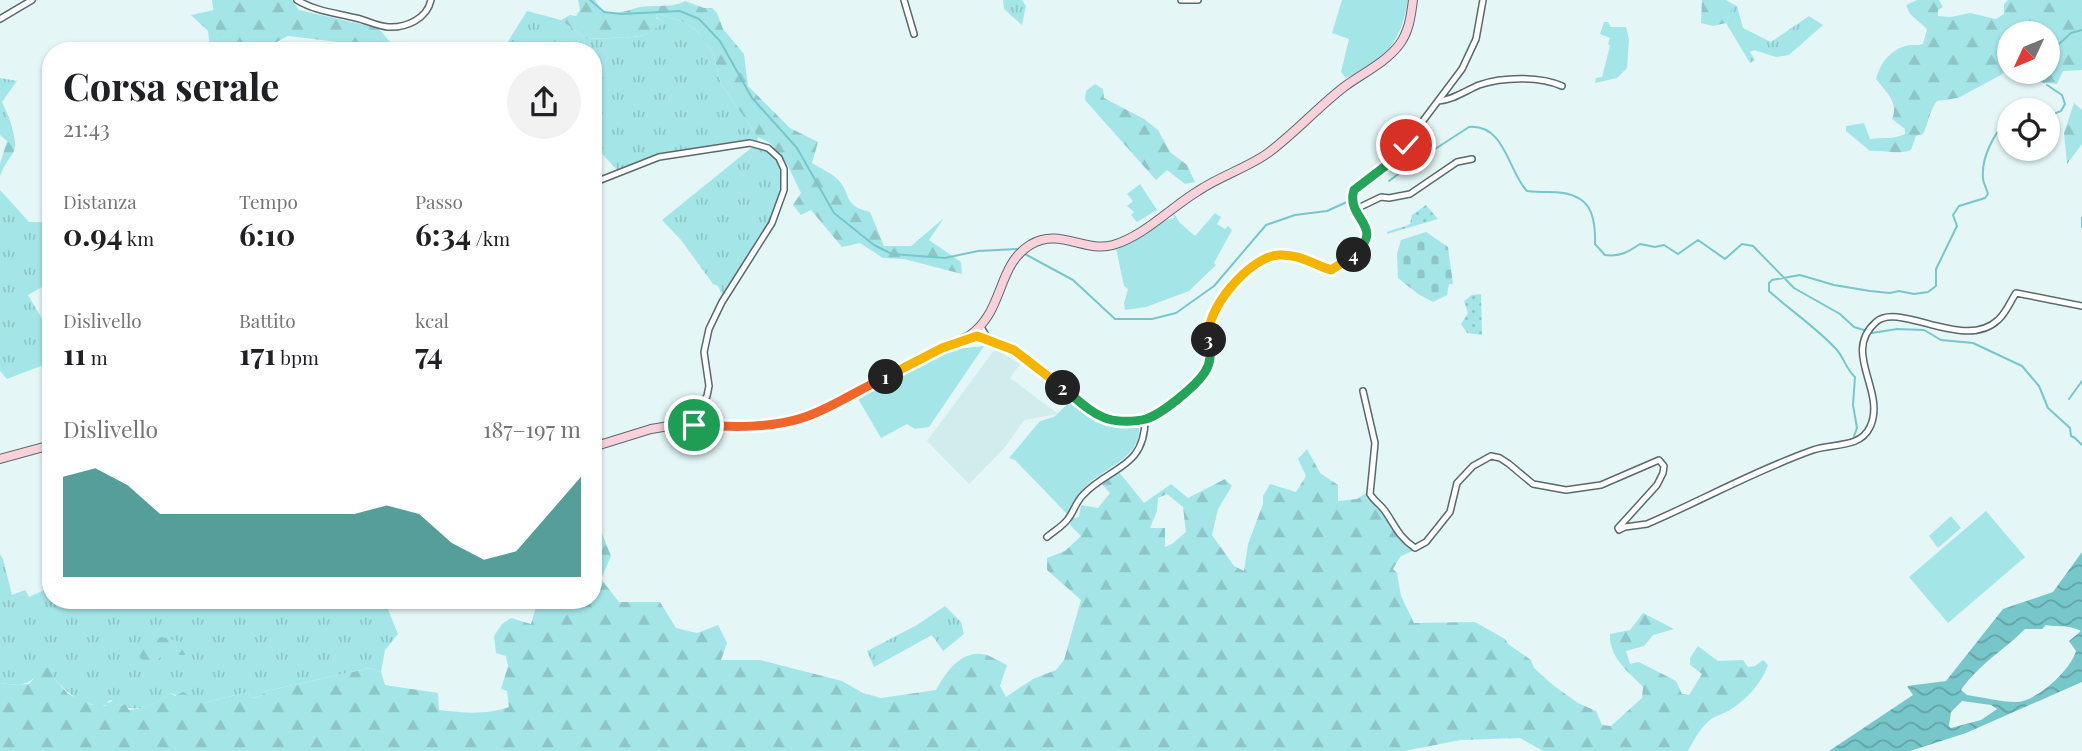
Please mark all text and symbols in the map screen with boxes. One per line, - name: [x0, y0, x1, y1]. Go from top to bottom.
- north arrow: [1997, 21, 2060, 84]
- map controls: [1997, 21, 2060, 161]
- text: Corsa serale: [63, 60, 279, 111]
- button: share: [507, 65, 581, 139]
- button: locate: [1997, 98, 2060, 161]
- text: 21:43: [63, 112, 110, 143]
- pin: [1376, 115, 1436, 175]
- icon: check: [1387, 126, 1425, 164]
- text: Distanza: [63, 188, 137, 214]
- text: Tempo: [239, 188, 298, 214]
- text: Passo: [415, 188, 463, 214]
- text: 0.94: [63, 214, 123, 254]
- text: 6:10: [239, 214, 295, 254]
- text: 6:34: [415, 214, 471, 254]
- text: km: [123, 225, 154, 251]
- text: /km: [471, 225, 510, 251]
- pin: 4: [1336, 238, 1372, 272]
- text: 4: [1348, 241, 1359, 267]
- text: Dislivello: [63, 307, 142, 333]
- text: Battito: [239, 307, 296, 333]
- text: kcal: [415, 307, 449, 333]
- pin: 3: [1192, 322, 1226, 358]
- text: 3: [1204, 326, 1213, 352]
- text: 11: [63, 333, 86, 373]
- text: 171: [239, 333, 276, 373]
- text: 74: [415, 333, 443, 373]
- text: m: [86, 344, 108, 370]
- text: bpm: [276, 344, 319, 370]
- pin: 1: [868, 360, 903, 394]
- text: 1: [882, 363, 889, 389]
- pin: 2: [1046, 370, 1080, 406]
- text: 2: [1058, 374, 1067, 400]
- pin: [664, 395, 724, 455]
- icon: arrive: [675, 406, 713, 444]
- text: Dislivello: [63, 413, 158, 444]
- text: 187–197 m: [483, 413, 581, 444]

